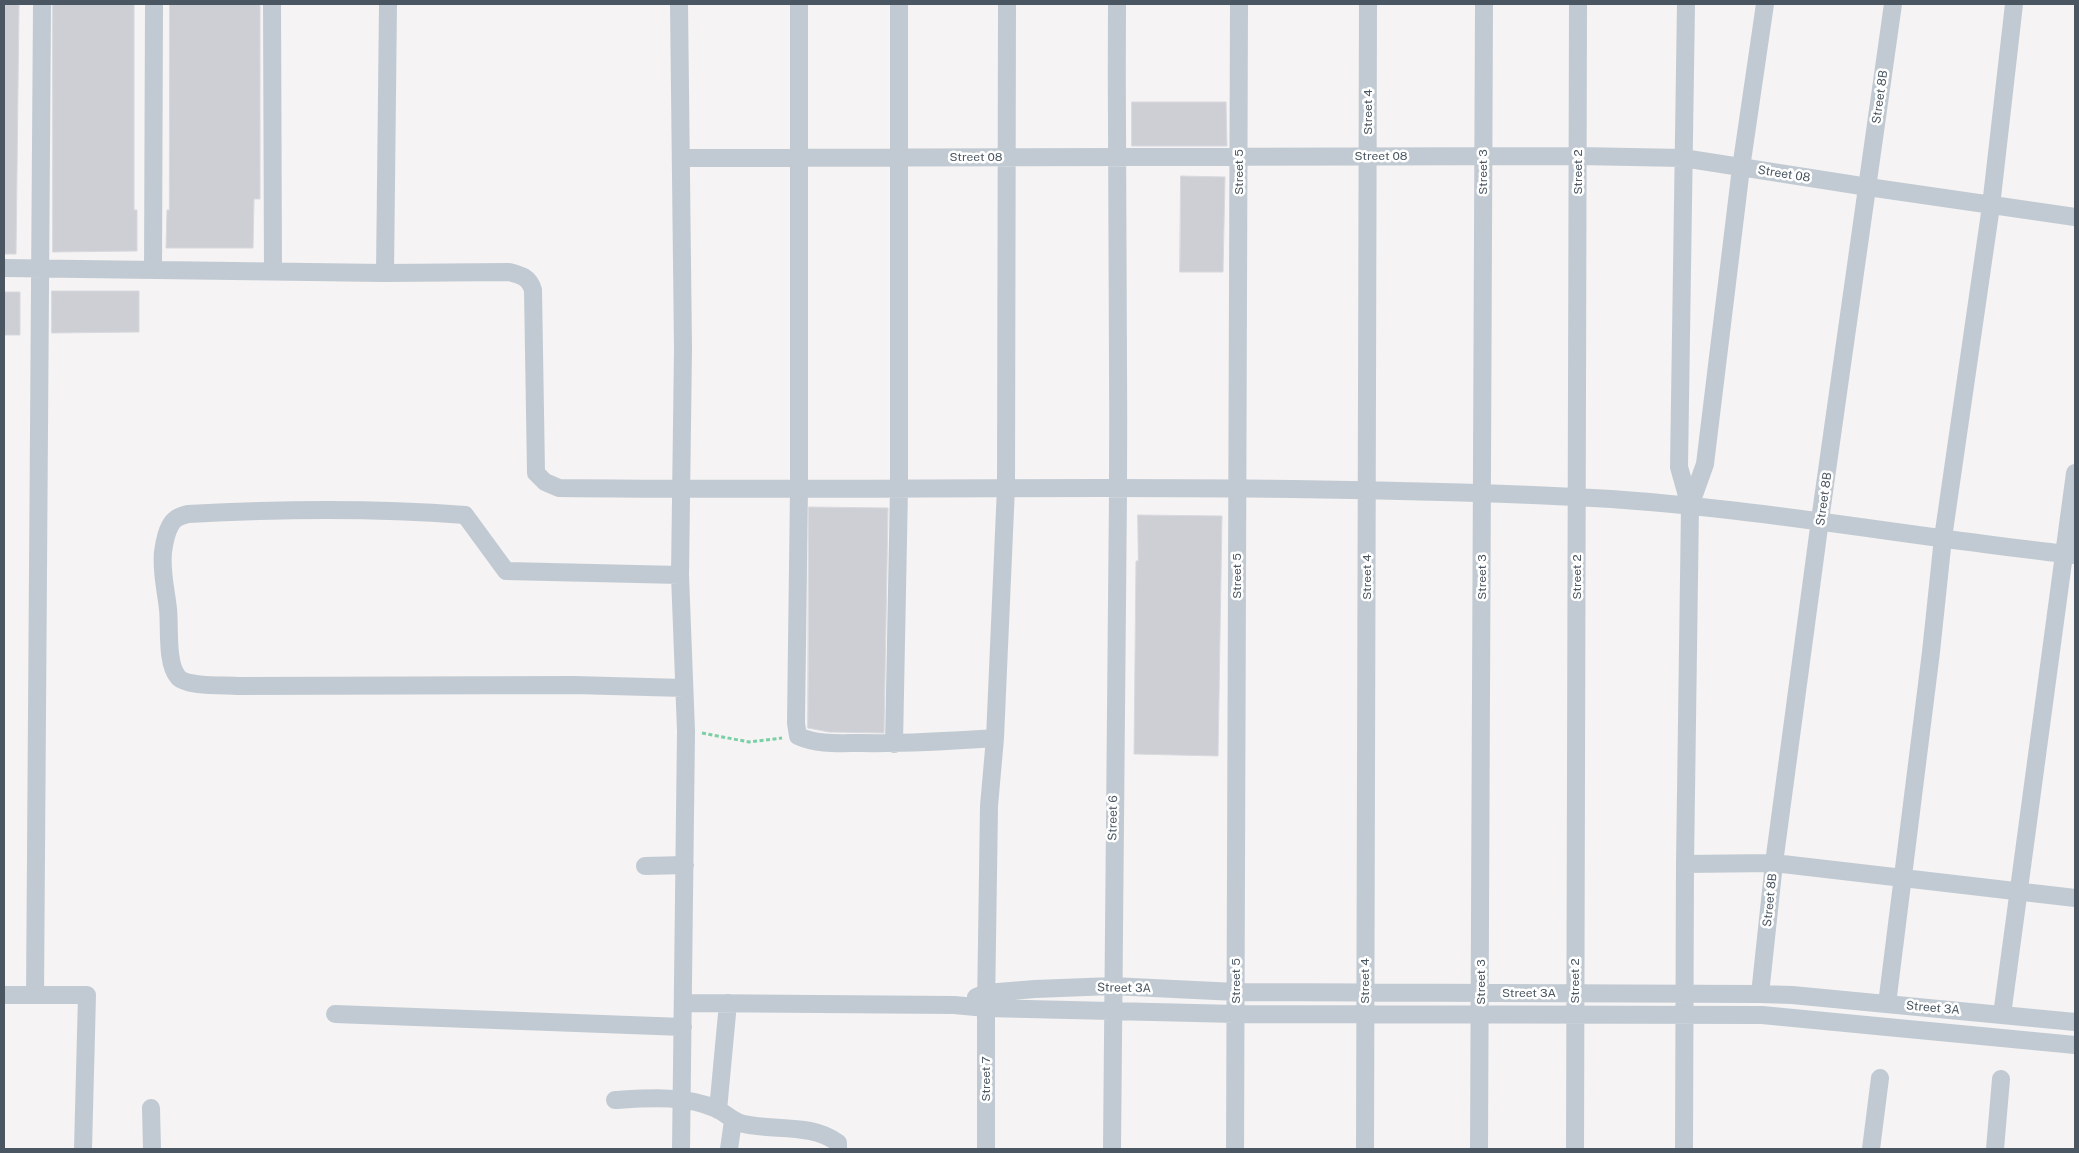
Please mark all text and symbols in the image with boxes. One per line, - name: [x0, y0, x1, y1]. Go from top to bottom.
- street label: Street 8B: [1869, 69, 1891, 125]
- street label: Street 4: [1361, 89, 1375, 135]
- street label: Street 5: [1232, 149, 1246, 195]
- street label: Street 08: [1354, 149, 1408, 163]
- street label: Street 3: [1476, 149, 1490, 195]
- street label: Street 2: [1571, 149, 1585, 195]
- street label: Street 08: [949, 150, 1003, 164]
- street label: Street 08: [1757, 163, 1811, 185]
- street label: Street 8B: [1813, 471, 1835, 527]
- street label: Street 5: [1230, 553, 1244, 599]
- street label: Street 4: [1360, 554, 1374, 600]
- street label: Street 3: [1475, 554, 1489, 600]
- street label: Street 2: [1570, 554, 1584, 600]
- street label: Street 6: [1105, 795, 1121, 841]
- street label: Street 8B: [1760, 873, 1780, 927]
- street label: Street 5: [1229, 958, 1243, 1004]
- street label: Street 4: [1358, 958, 1372, 1004]
- street label: Street 2: [1568, 958, 1582, 1004]
- street label: Street 3: [1474, 959, 1488, 1005]
- street label: Street 3A: [1097, 980, 1151, 996]
- street label: Street 3A: [1502, 986, 1556, 1000]
- street label: Street 3A: [1905, 998, 1961, 1018]
- street label: Street 7: [979, 1056, 993, 1102]

